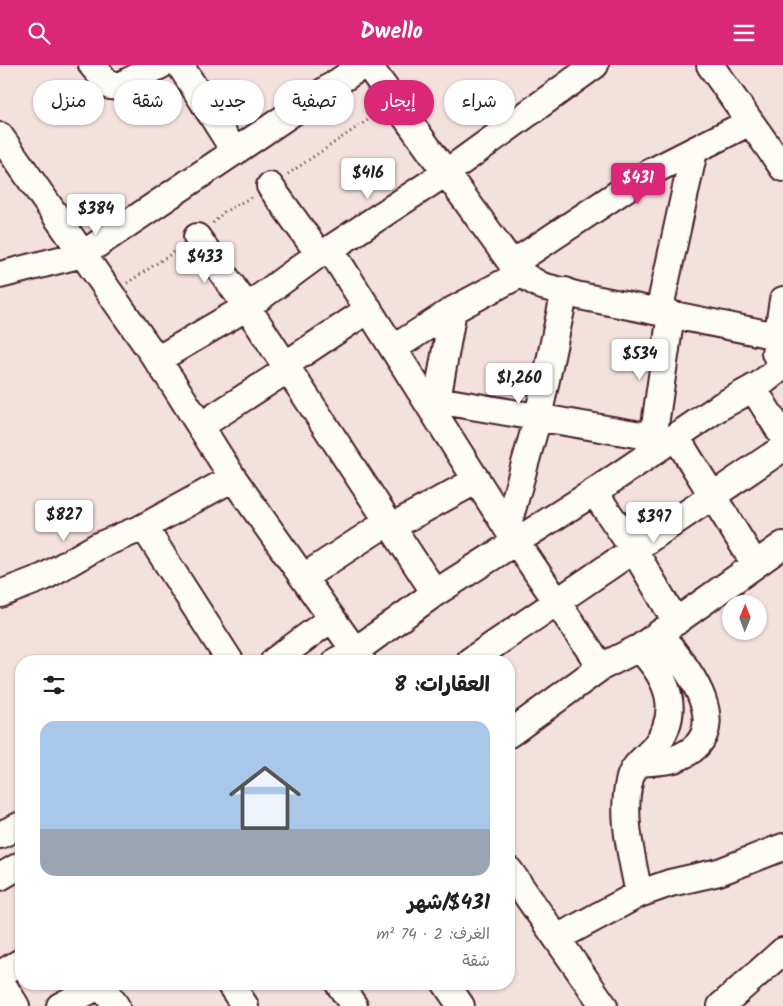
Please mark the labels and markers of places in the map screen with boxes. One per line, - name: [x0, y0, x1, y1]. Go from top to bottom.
- pin: $416: [338, 157, 398, 200]
- pin: $431: [608, 163, 668, 205]
- pin: $384: [66, 193, 126, 236]
- pin: $433: [175, 241, 235, 284]
- pin: $534: [610, 339, 670, 381]
- pin: $1,260: [478, 363, 560, 405]
- pin: $827: [34, 499, 94, 542]
- pin: $397: [624, 501, 684, 544]

